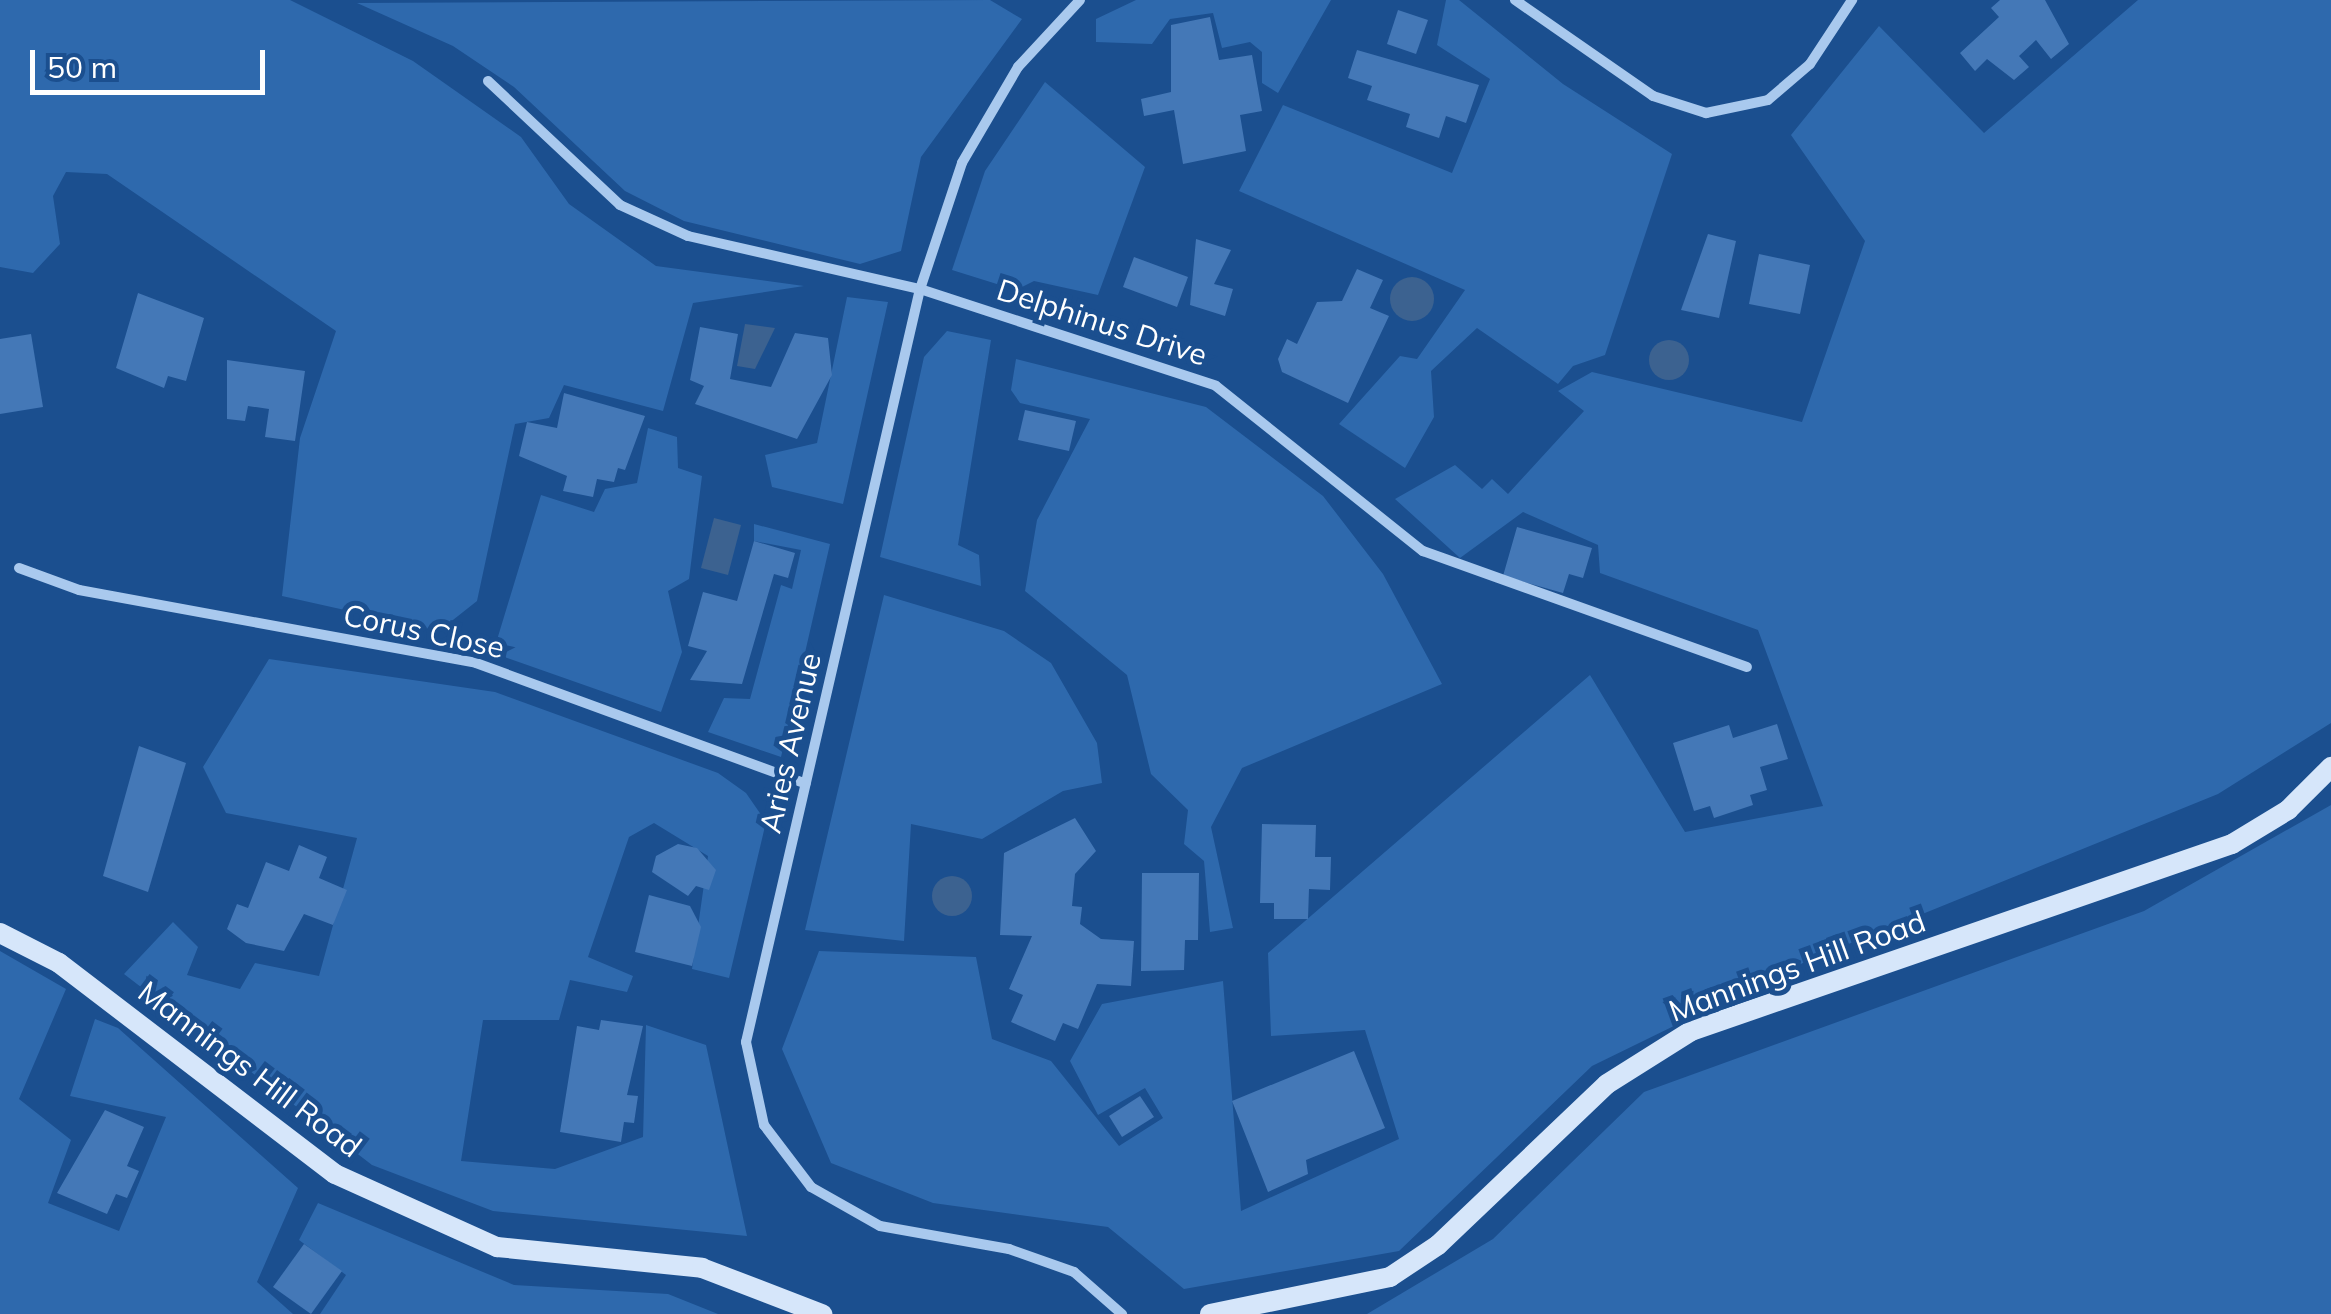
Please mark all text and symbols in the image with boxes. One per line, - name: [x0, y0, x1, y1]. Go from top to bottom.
- scale bar: [35, 30, 270, 92]
- text: 50 m: [47, 48, 117, 86]
- street label: Delphinus Drive: [992, 271, 1212, 373]
- street label: Corus Close: [340, 596, 508, 666]
- street label: Aries Avenue: [752, 650, 828, 836]
- street label: Mannings Hill Road: [1664, 903, 1930, 1029]
- street label: Mannings Hill Road: [131, 973, 369, 1165]

